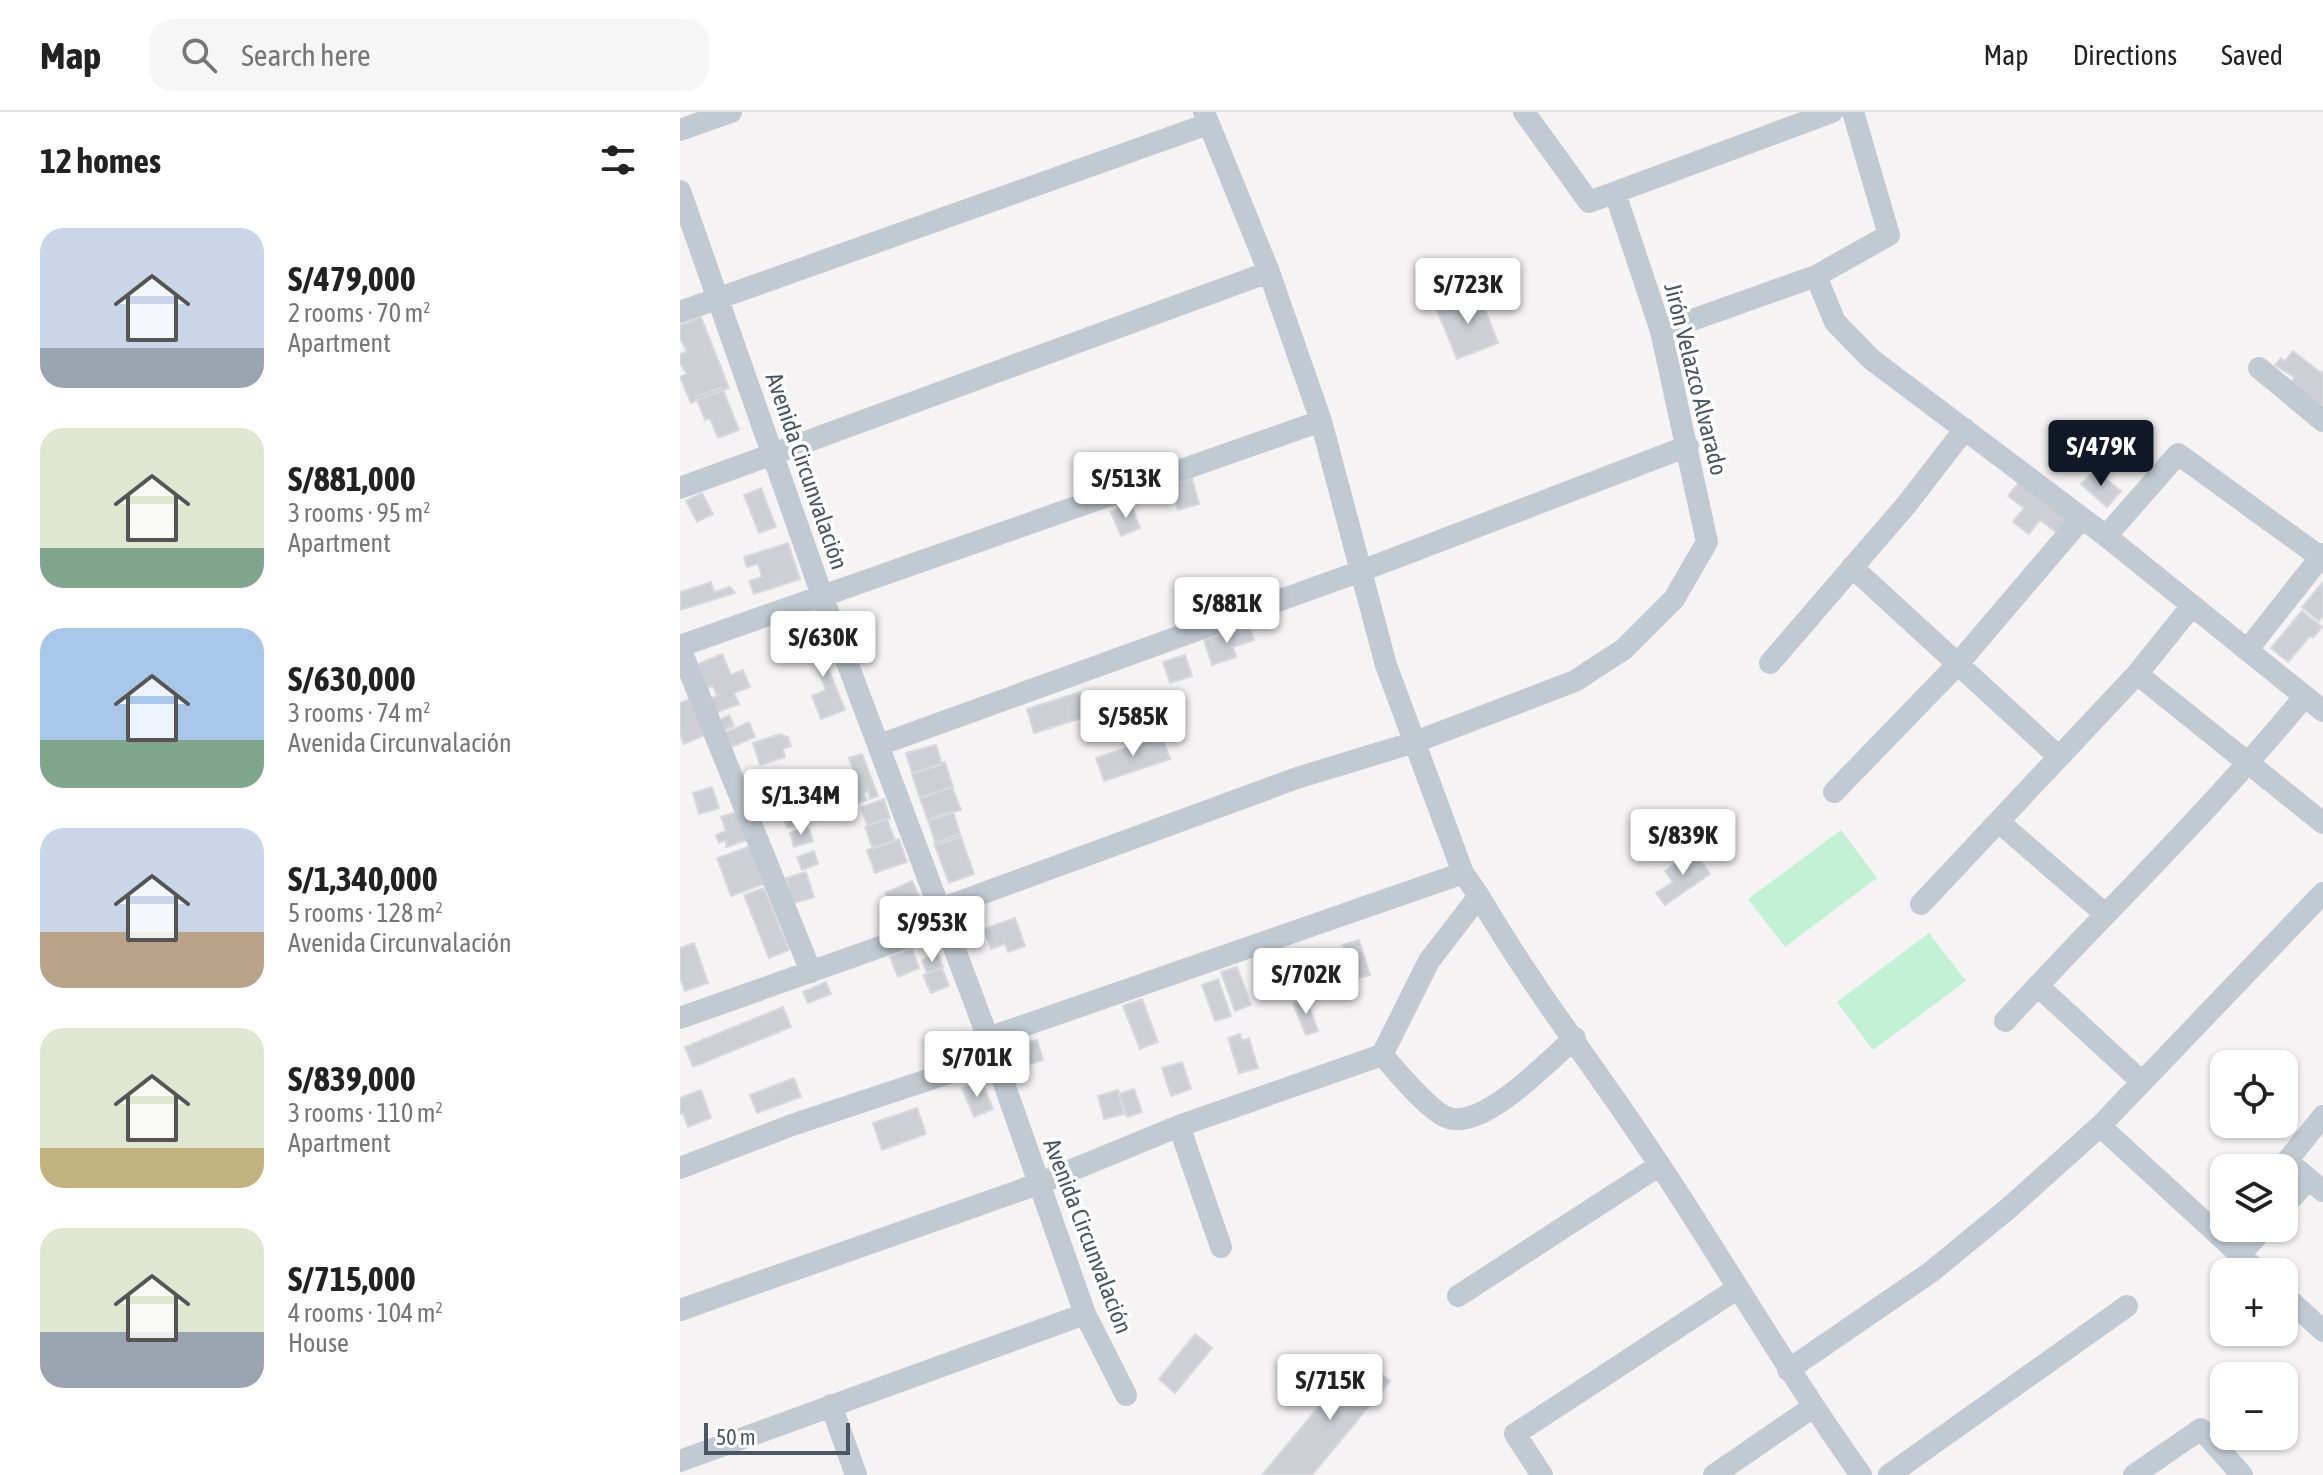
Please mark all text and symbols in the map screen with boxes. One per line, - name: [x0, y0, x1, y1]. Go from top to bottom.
- search box: [149, 19, 709, 91]
- icon: search: [177, 33, 221, 77]
- text: Map: [40, 34, 101, 77]
- text: Search here: [241, 38, 371, 72]
- text: Map: [1984, 39, 2029, 71]
- text: Directions: [2073, 39, 2177, 71]
- text: Saved: [2221, 39, 2283, 71]
- icon: filters: [596, 138, 640, 182]
- text: 12 homes: [40, 141, 161, 180]
- pin: S/723K: [1403, 258, 1533, 326]
- text: S/479,000: [288, 259, 416, 298]
- icon: home: [104, 260, 200, 356]
- text: S/723K: [1433, 269, 1503, 299]
- street label: Jirón Velazco Alvarado: [1659, 280, 1733, 478]
- text: 2 rooms · 70 m²: [288, 298, 430, 328]
- text: Apartment: [288, 328, 391, 358]
- street label: Avenida Circunvalación: [761, 369, 853, 573]
- pin: S/479K: [2036, 420, 2166, 488]
- text: S/479K: [2066, 431, 2136, 461]
- pin: S/513K: [1061, 452, 1191, 520]
- text: S/881,000: [288, 459, 416, 498]
- icon: home: [104, 460, 200, 556]
- text: S/513K: [1091, 463, 1161, 493]
- text: 3 rooms · 95 m²: [288, 498, 430, 528]
- text: Apartment: [288, 528, 391, 558]
- pin: S/881K: [1162, 577, 1292, 645]
- text: S/881K: [1192, 588, 1262, 618]
- pin: S/630K: [758, 611, 888, 679]
- text: S/630K: [788, 622, 858, 652]
- text: S/630,000: [288, 659, 416, 698]
- icon: home: [104, 660, 200, 756]
- pin: S/585K: [1068, 690, 1198, 758]
- text: 3 rooms · 74 m²: [288, 698, 430, 728]
- text: S/585K: [1098, 701, 1168, 731]
- text: Avenida Circunvalación: [288, 728, 512, 758]
- pin: S/1.34M: [727, 769, 875, 837]
- text: S/1.34M: [762, 780, 840, 810]
- pin: S/839K: [1618, 809, 1748, 877]
- text: S/839K: [1648, 820, 1718, 850]
- text: S/1,340,000: [288, 859, 438, 898]
- icon: home: [104, 860, 200, 956]
- pin: S/953K: [867, 896, 997, 964]
- text: 5 rooms · 128 m²: [288, 898, 443, 928]
- text: S/953K: [897, 907, 967, 937]
- text: Avenida Circunvalación: [288, 928, 512, 958]
- pin: S/702K: [1241, 948, 1371, 1016]
- text: S/702K: [1271, 959, 1341, 989]
- pin: S/701K: [912, 1031, 1042, 1099]
- text: S/701K: [942, 1042, 1012, 1072]
- map controls: [2210, 1050, 2298, 1450]
- button: locate: [2210, 1050, 2298, 1138]
- text: S/839,000: [288, 1059, 416, 1098]
- icon: home: [104, 1060, 200, 1156]
- text: 3 rooms · 110 m²: [288, 1098, 443, 1128]
- text: Apartment: [288, 1128, 391, 1158]
- street label: Avenida Circunvalación: [1038, 1135, 1138, 1337]
- button: layers: [2210, 1154, 2298, 1242]
- button: +: [2210, 1258, 2298, 1346]
- text: S/715,000: [288, 1259, 416, 1298]
- icon: home: [104, 1260, 200, 1356]
- text: 4 rooms · 104 m²: [288, 1298, 443, 1328]
- text: House: [288, 1328, 349, 1358]
- pin: S/715K: [1265, 1354, 1395, 1422]
- button: −: [2210, 1362, 2298, 1450]
- text: S/715K: [1295, 1365, 1365, 1395]
- scale bar: [704, 1419, 850, 1455]
- text: 50 m: [716, 1424, 756, 1450]

